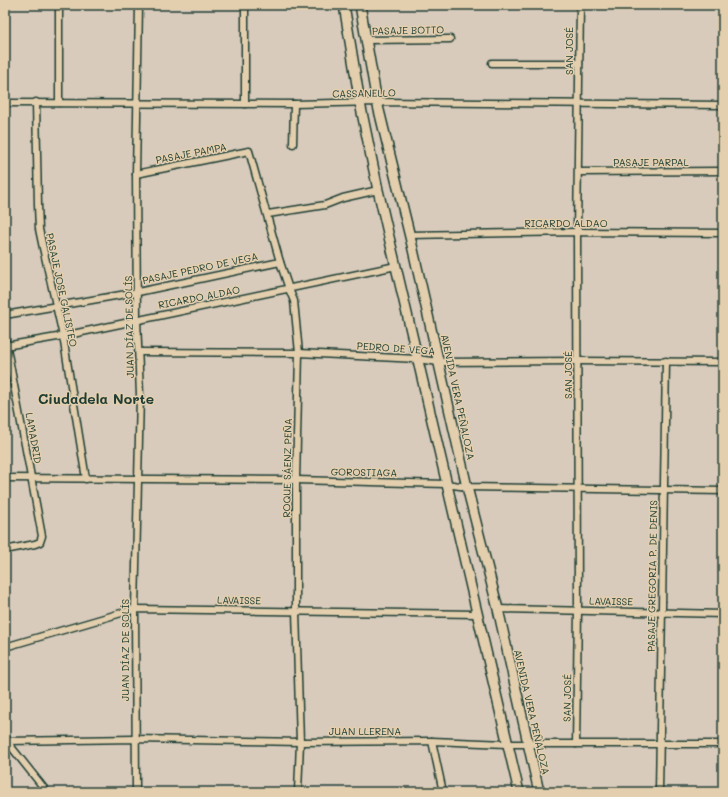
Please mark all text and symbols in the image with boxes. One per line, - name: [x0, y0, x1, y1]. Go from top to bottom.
- street label: PASAJE BOTTO: [372, 22, 444, 38]
- street label: SAN JOSÉ: [562, 27, 576, 75]
- street label: CASSANELLO: [332, 85, 396, 101]
- street label: PASAJE PAMPA: [155, 139, 228, 167]
- street label: PASAJE PARPAL: [613, 155, 689, 169]
- street label: RICARDO ALDAO: [524, 216, 608, 230]
- street label: PASAJE JOSE GALISTEO: [43, 232, 81, 348]
- street label: PASAJE PEDRO DE VEGA: [141, 249, 259, 287]
- street label: JUAN DÍAZ DE SOLÍS: [121, 275, 137, 378]
- street label: RICARDO ALDAO: [157, 282, 241, 312]
- street label: AVENIDA VERA PEÑALOZA: [438, 333, 478, 461]
- street label: PEDRO DE VEGA: [356, 338, 436, 358]
- street label: SAN JOSÉ: [561, 351, 575, 399]
- district label: Ciudadela Norte: [38, 389, 154, 408]
- street label: LAMADRID: [23, 411, 45, 465]
- street label: ROQUE SÁENZ PEÑA: [279, 418, 295, 518]
- street label: GOROSTIAGA: [331, 464, 397, 480]
- street label: PASAJE GREGORIA P. DE DENIS: [644, 500, 660, 652]
- street label: LAVAISSE: [217, 593, 261, 607]
- street label: LAVAISSE: [589, 594, 633, 608]
- street label: JUAN DÍAZ DE SOLÍS: [118, 598, 132, 701]
- street label: AVENIDA VERA PEÑALOZA: [511, 648, 553, 776]
- street label: SAN JOSÉ: [560, 674, 574, 722]
- street label: JUAN LLERENA: [329, 724, 401, 738]

